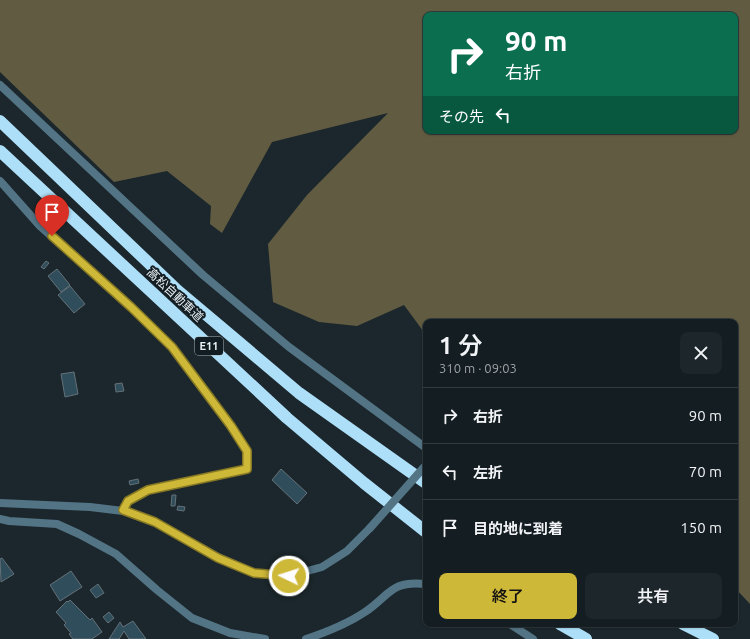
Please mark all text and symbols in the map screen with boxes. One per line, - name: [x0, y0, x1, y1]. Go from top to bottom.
- text: 90 m: [505, 25, 567, 56]
- icon: right: [439, 28, 491, 80]
- text: 右折: [505, 62, 541, 82]
- icon: left: [492, 104, 514, 126]
- text: その先: [439, 108, 484, 125]
- pin: [35, 195, 69, 236]
- icon: arrive: [41, 201, 63, 223]
- street label: 高松自動車道: [145, 265, 206, 324]
- text: 1 分: [439, 332, 482, 359]
- button: close: [680, 332, 722, 374]
- road number: E11: [195, 337, 223, 355]
- text: 310 m · 09:03: [439, 361, 517, 375]
- icon: right: [439, 405, 461, 427]
- text: 90 m: [689, 407, 722, 424]
- text: 右折: [473, 408, 503, 425]
- icon: left: [439, 461, 461, 483]
- text: 70 m: [689, 463, 722, 480]
- text: 左折: [473, 464, 503, 481]
- icon: arrive: [439, 517, 461, 539]
- text: 150 m: [680, 519, 722, 536]
- text: 目的地に到着: [473, 520, 563, 537]
- position arrow: [268, 555, 310, 597]
- button: 終了: [439, 573, 577, 619]
- button: 共有: [585, 573, 722, 619]

